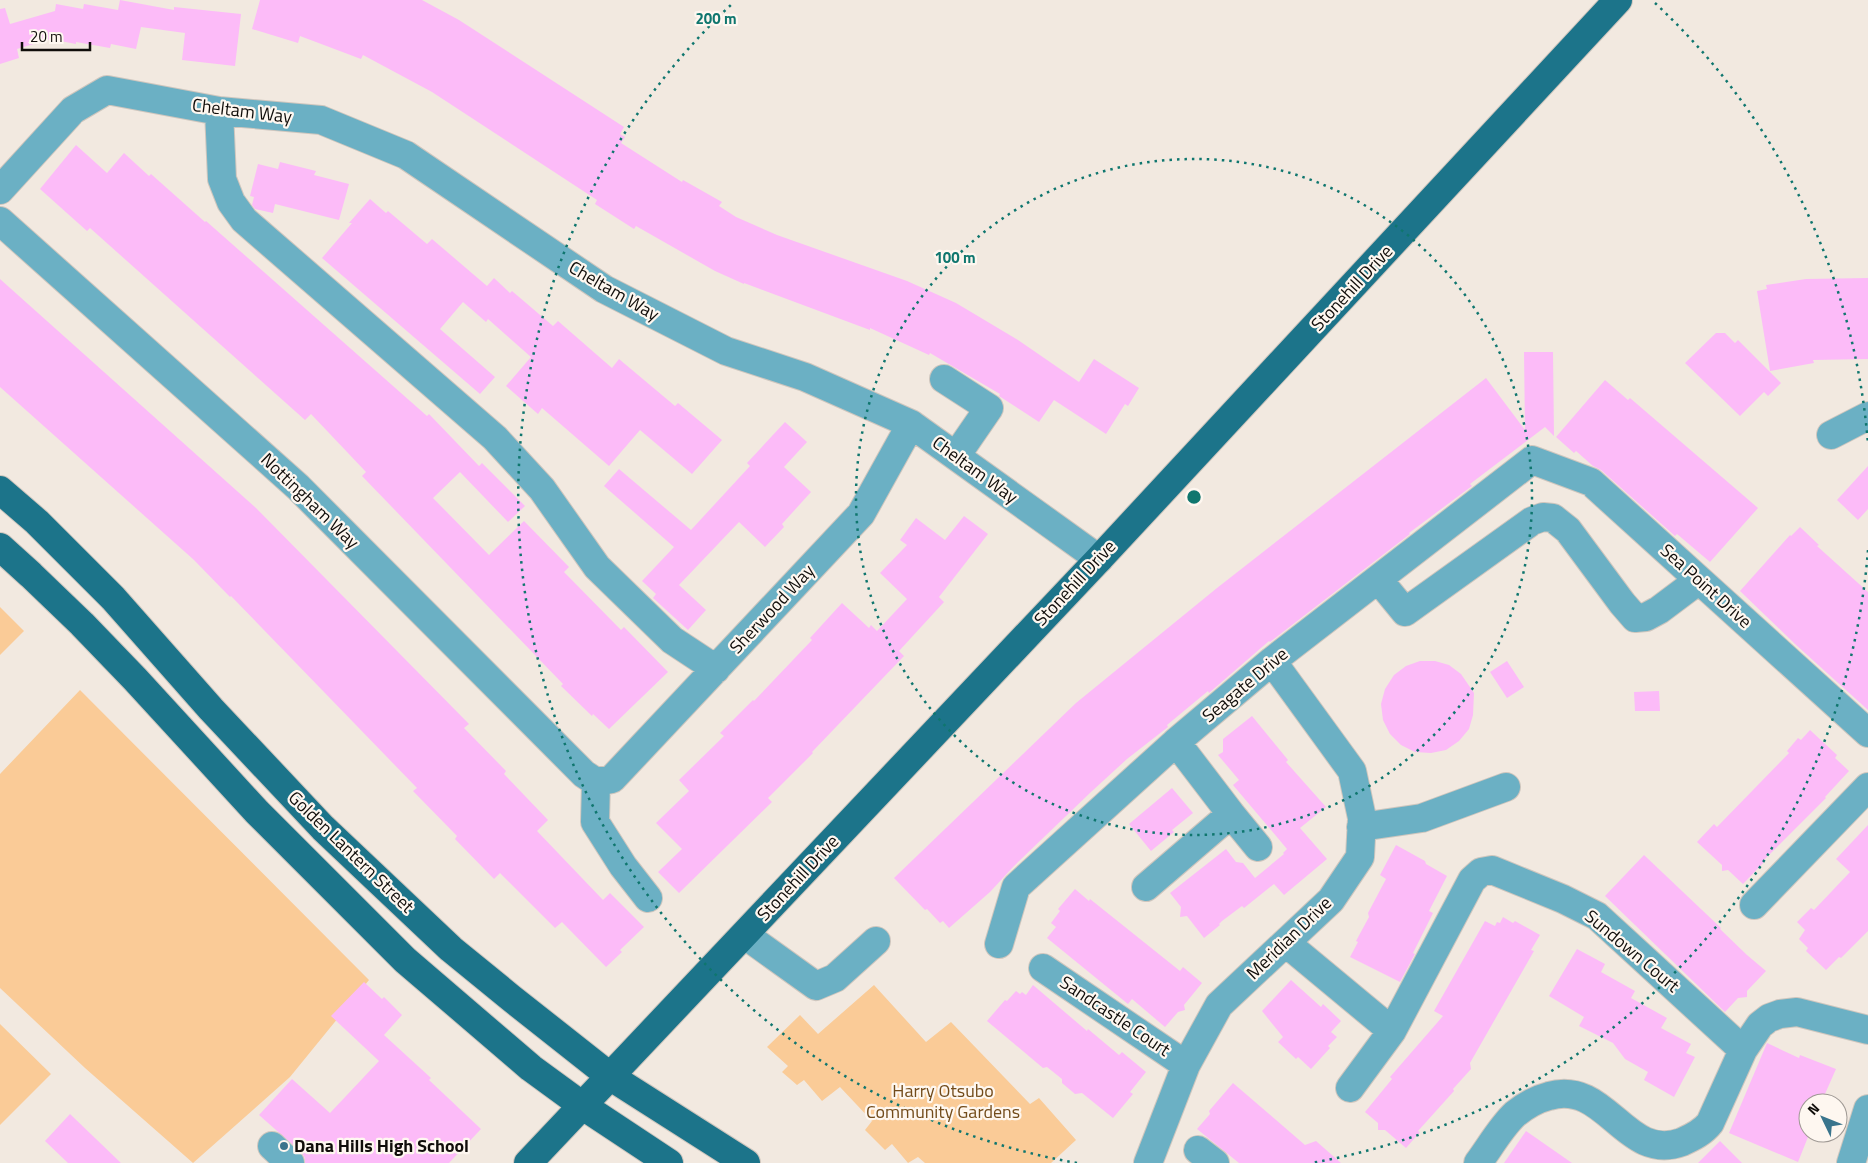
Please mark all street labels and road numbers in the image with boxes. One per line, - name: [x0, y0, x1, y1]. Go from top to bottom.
- street label: Cheltam Way: [191, 91, 294, 130]
- street label: Stonehill Drive: [1304, 238, 1399, 337]
- street label: Cheltam Way: [564, 254, 665, 327]
- street label: Cheltam Way: [927, 429, 1024, 510]
- street label: Nottingham Way: [255, 446, 366, 555]
- street label: Stonehill Drive: [1027, 533, 1122, 632]
- street label: Sea Point Drive: [1655, 537, 1758, 634]
- street label: Sherwood Way: [723, 557, 821, 660]
- street label: Seagate Drive: [1196, 641, 1294, 729]
- street label: Golden Lantern Street: [282, 784, 421, 919]
- street label: Stonehill Drive: [750, 828, 845, 927]
- street label: Meridian Drive: [1240, 890, 1338, 985]
- street label: Sundown Court: [1579, 903, 1686, 999]
- street label: Sandcastle Court: [1055, 969, 1176, 1063]

